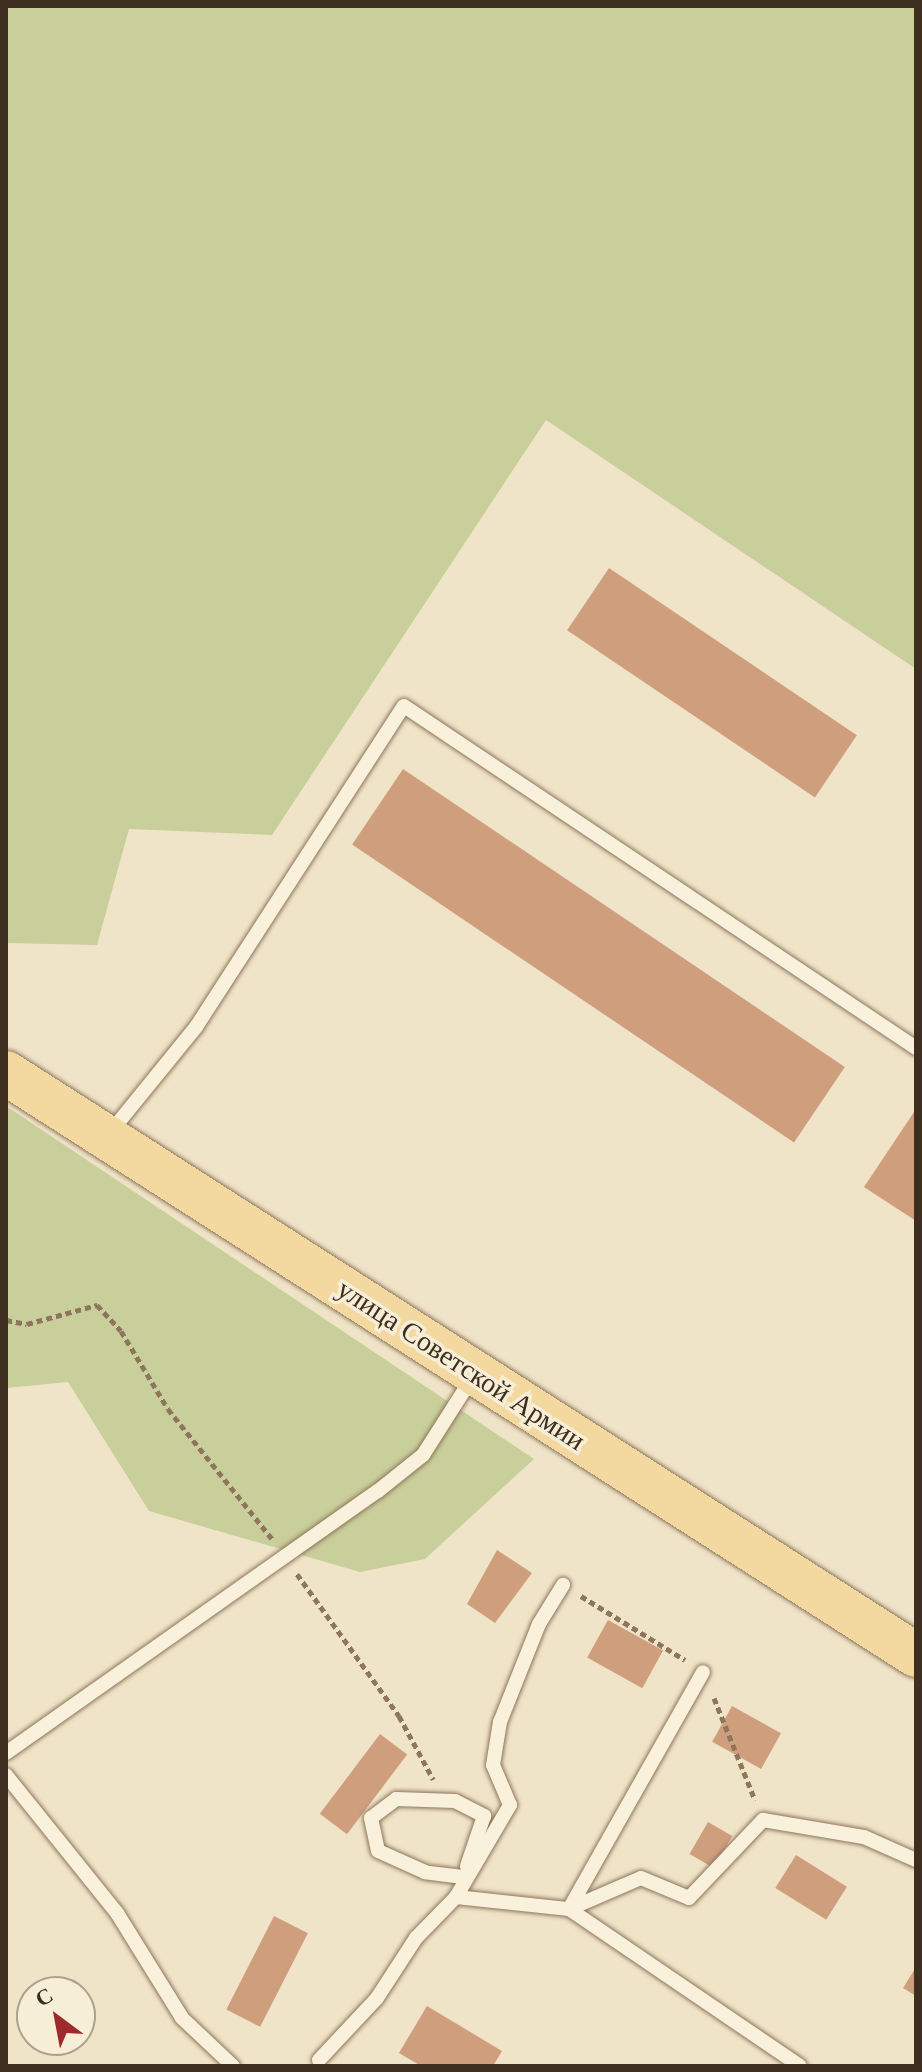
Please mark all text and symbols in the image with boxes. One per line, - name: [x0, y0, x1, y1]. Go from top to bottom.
- street label: улица Советской Армии: [331, 1272, 591, 1458]
- north arrow: [16, 1976, 96, 2056]
- text: С: [31, 1982, 57, 2012]

